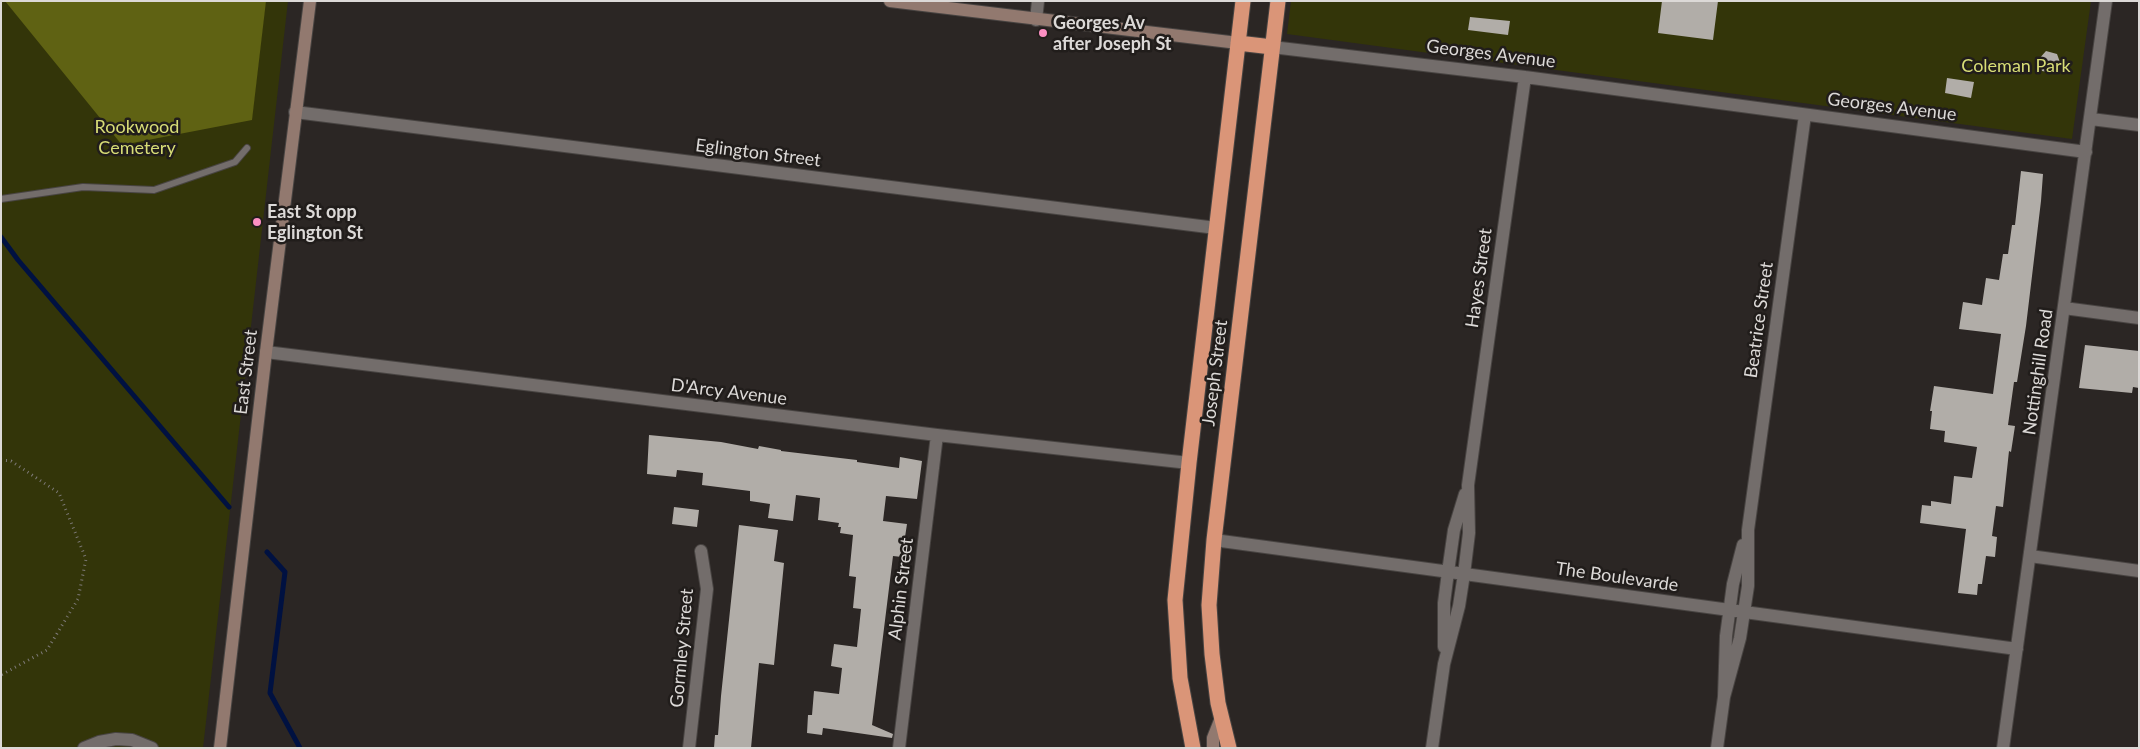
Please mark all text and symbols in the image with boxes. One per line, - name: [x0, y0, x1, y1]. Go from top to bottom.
- place label: Georges Av after Joseph St: [1053, 12, 1172, 54]
- marker: Georges Av after Joseph St: [1037, 27, 1049, 39]
- street label: Georges Avenue: [1425, 35, 1557, 73]
- park label: Coleman Park: [1961, 55, 2071, 77]
- street label: Georges Avenue: [1826, 88, 1958, 126]
- park label: Rookwood Cemetery: [95, 116, 179, 158]
- street label: Eglington Street: [694, 135, 822, 171]
- place label: East St opp Eglington St: [267, 201, 363, 243]
- marker: East St opp Eglington St: [251, 216, 263, 228]
- street label: Hayes Street: [1461, 227, 1497, 329]
- street label: Beatrice Street: [1740, 261, 1778, 379]
- street label: Nottinghill Road: [2018, 308, 2058, 436]
- street label: Joseph Street: [1198, 319, 1232, 427]
- street label: East Street: [230, 328, 262, 416]
- street label: D'Arcy Avenue: [670, 374, 788, 410]
- street label: Alphin Street: [884, 537, 918, 641]
- street label: The Boulevarde: [1554, 558, 1680, 596]
- street label: Gormley Street: [666, 588, 698, 708]

